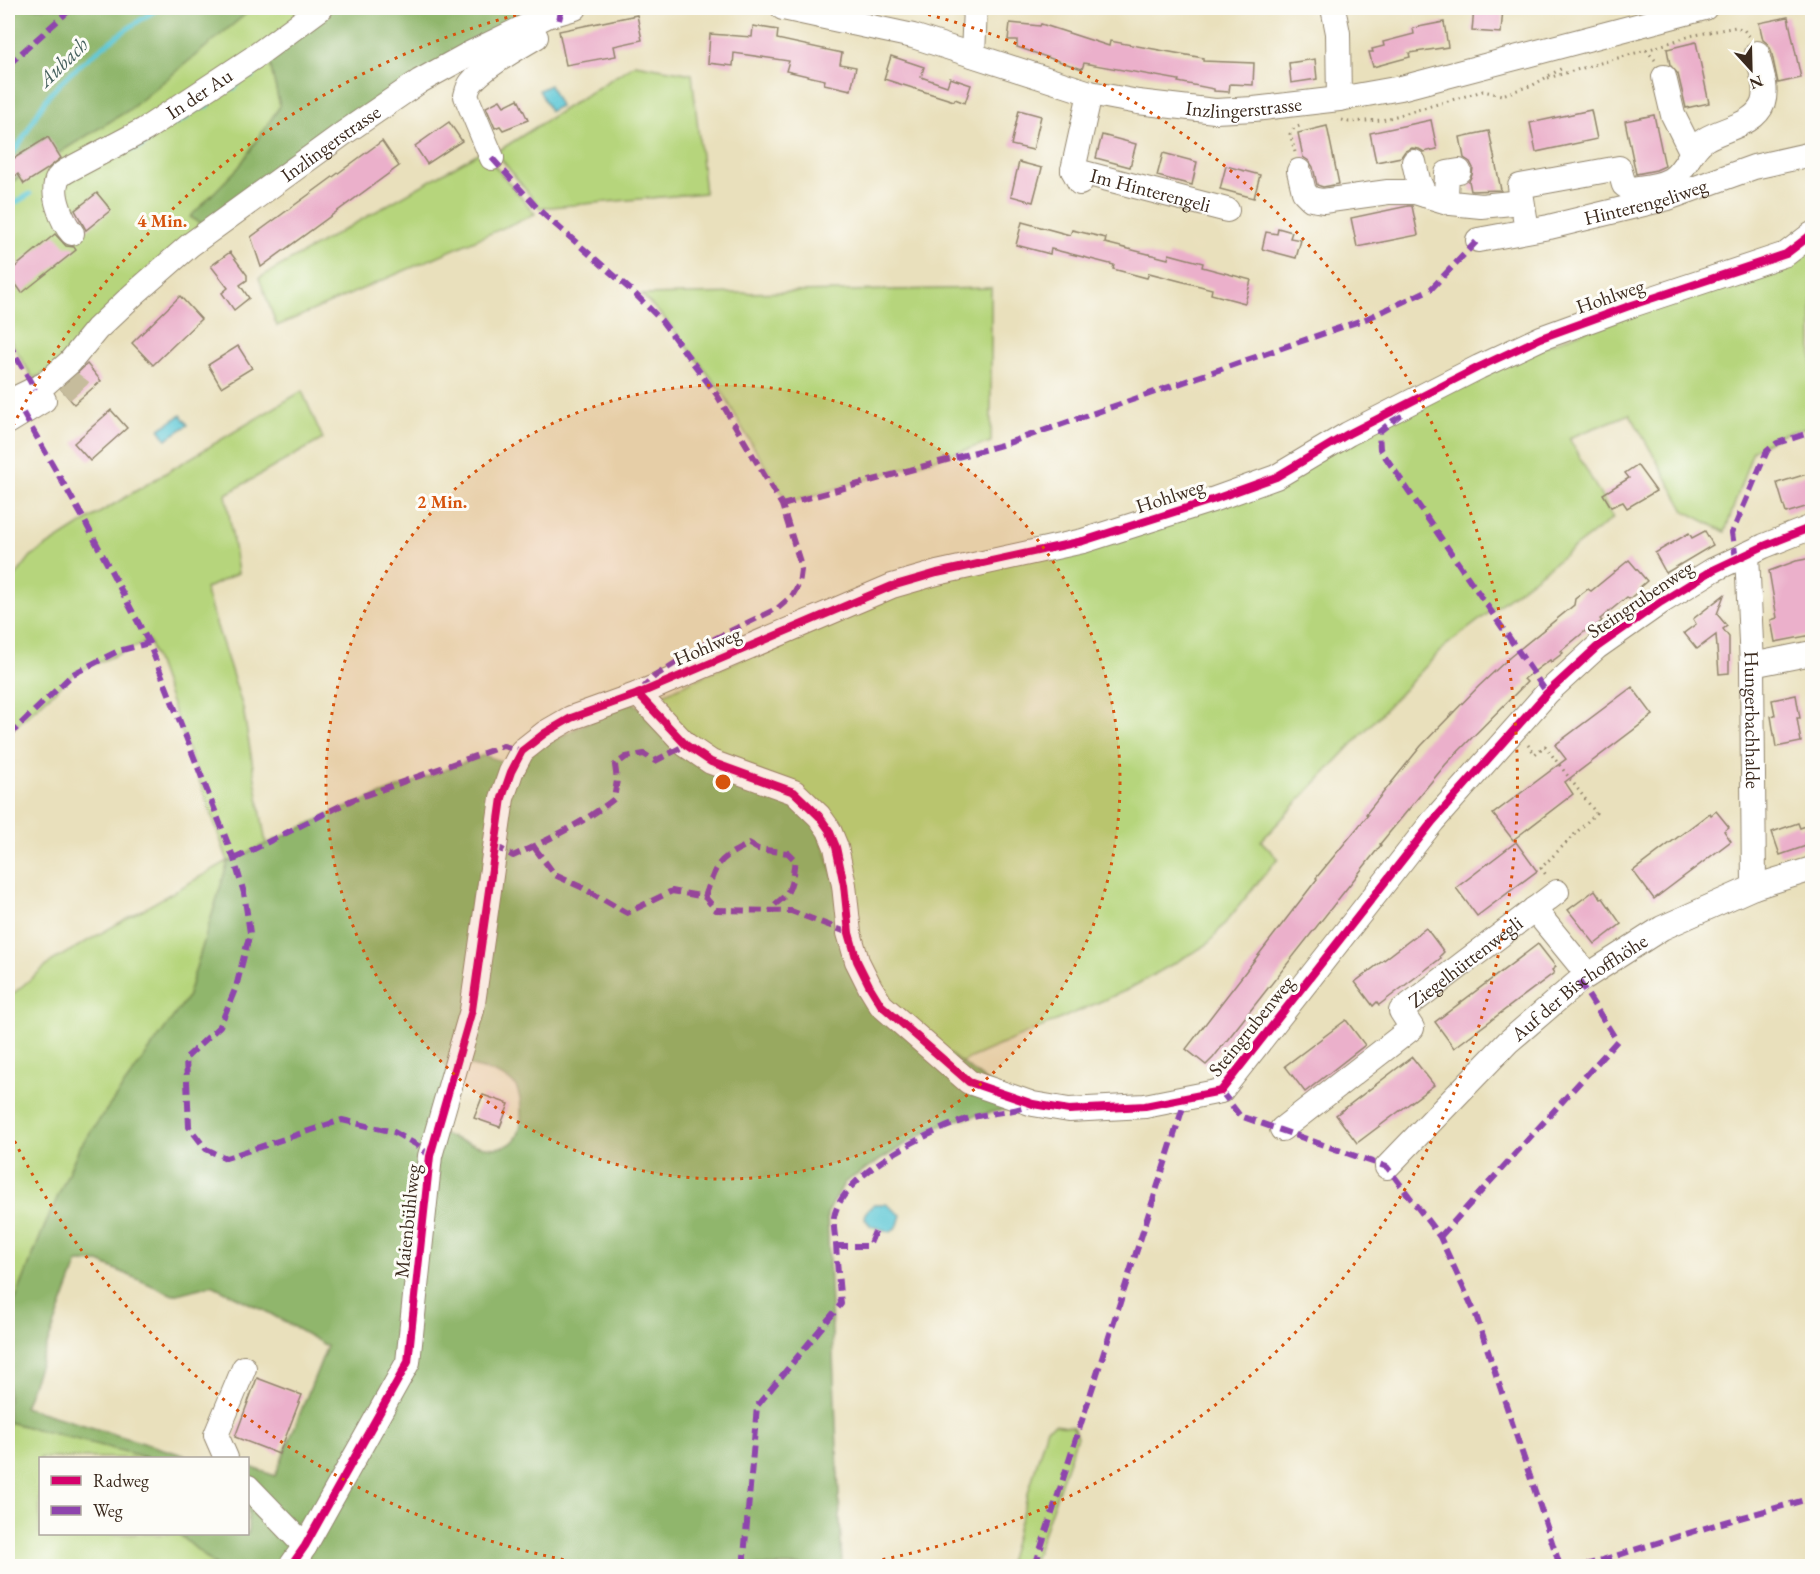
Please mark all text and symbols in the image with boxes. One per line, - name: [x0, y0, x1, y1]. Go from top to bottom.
- water label: Aubach: [30, 31, 94, 94]
- north arrow: [1721, 39, 1781, 99]
- street label: In der Au: [161, 62, 238, 125]
- text: N: [1746, 70, 1766, 95]
- street label: Inzlingerstrasse: [1184, 90, 1303, 124]
- street label: Inzlingerstrasse: [276, 99, 386, 188]
- street label: Im Hinterengeli: [1087, 162, 1214, 218]
- street label: Hinterengeliweg: [1581, 172, 1711, 231]
- text: 4 Min.: [137, 209, 187, 232]
- street label: Hohlweg: [1572, 272, 1648, 320]
- street label: Hohlweg: [1132, 473, 1208, 519]
- text: 2 Min.: [417, 490, 467, 513]
- street label: Steingrubenweg: [1582, 554, 1698, 644]
- street label: Hohlweg: [669, 620, 745, 672]
- street label: Hungerbachhalde: [1738, 650, 1766, 789]
- centre of rings: [713, 772, 733, 792]
- street label: Ziegelhüttenwegli: [1403, 910, 1528, 1014]
- street label: Auf der Bischoffhöhe: [1505, 928, 1652, 1047]
- street label: Steingrubenweg: [1202, 970, 1300, 1082]
- street label: Maienbühlweg: [388, 1162, 426, 1279]
- legend: [39, 1457, 249, 1535]
- text: Radweg: [93, 1469, 149, 1492]
- text: Weg: [93, 1499, 123, 1522]

